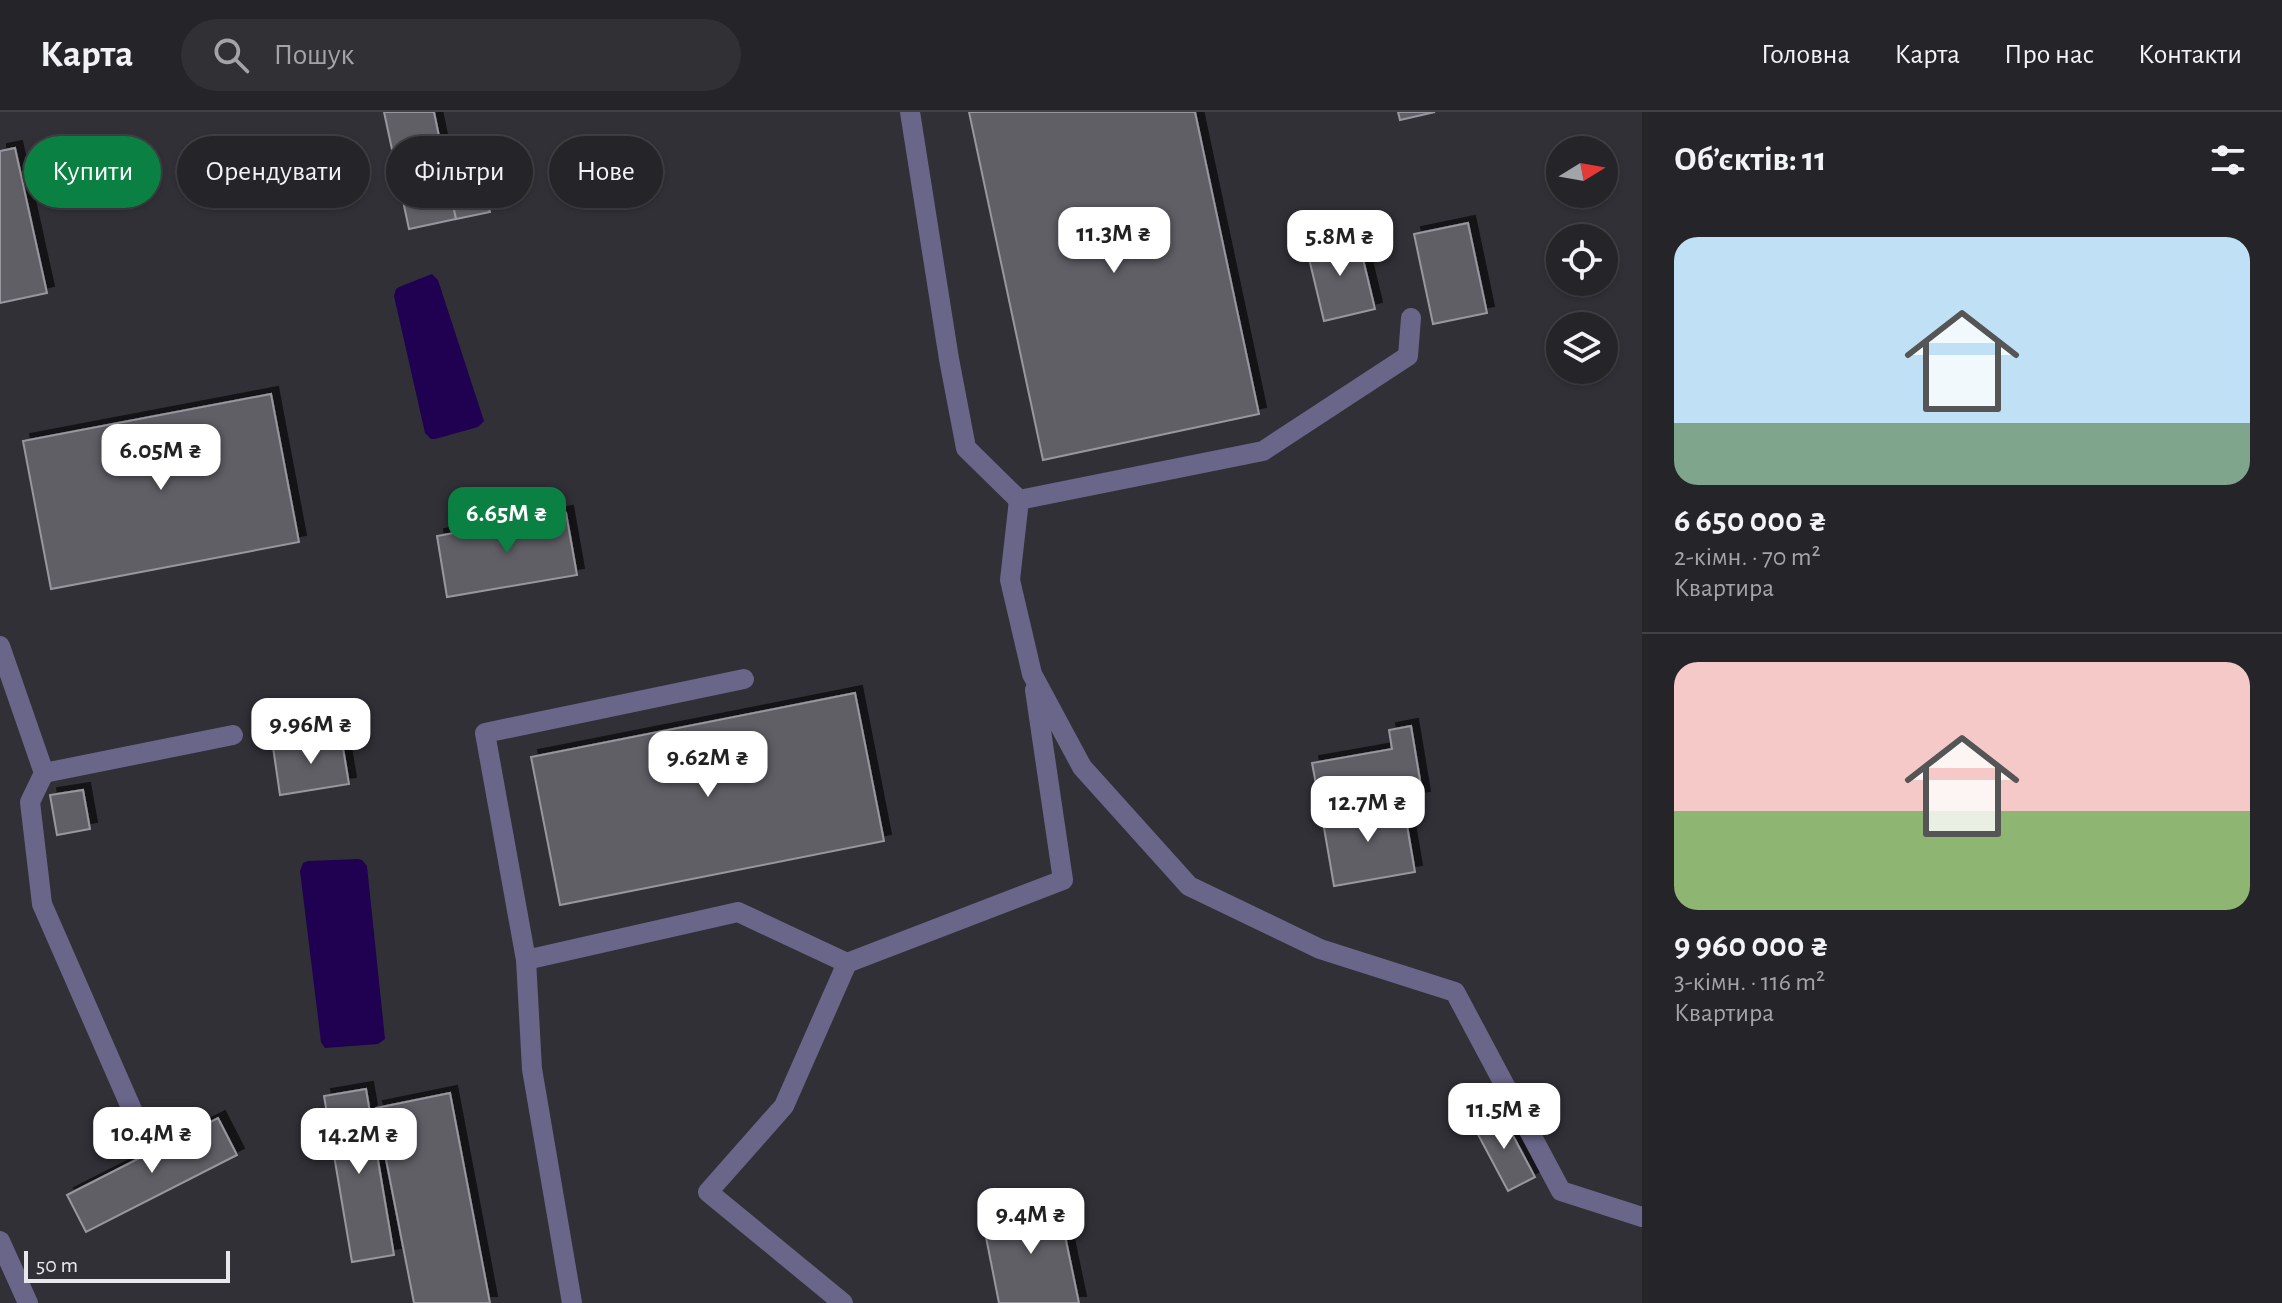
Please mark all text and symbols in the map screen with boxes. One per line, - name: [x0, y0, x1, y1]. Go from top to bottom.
- search box: [181, 19, 741, 91]
- icon: search: [209, 33, 253, 77]
- text: Карта: [40, 36, 133, 74]
- text: Пошук: [273, 40, 354, 70]
- text: Головна: [1761, 41, 1850, 69]
- text: Карта: [1894, 41, 1960, 69]
- text: Про нас: [2004, 41, 2094, 69]
- text: Контакти: [2138, 41, 2242, 69]
- chip: Купити: [24, 136, 161, 208]
- chip: Орендувати: [177, 136, 370, 208]
- chip: Фільтри: [386, 136, 533, 208]
- chip: Нове: [549, 136, 663, 208]
- north arrow: [1546, 136, 1618, 208]
- map controls: [1546, 136, 1618, 384]
- icon: filters: [2206, 138, 2250, 182]
- text: Об’єктів: 11: [1674, 143, 1826, 177]
- pin: 11.3M ₴: [1040, 207, 1188, 275]
- pin: 5.8M ₴: [1275, 210, 1405, 278]
- text: 11.3M ₴: [1076, 220, 1152, 246]
- text: 5.8M ₴: [1305, 223, 1375, 249]
- button: locate: [1546, 224, 1618, 296]
- icon: home: [1890, 289, 2034, 433]
- button: layers: [1546, 312, 1618, 384]
- pin: 6.05M ₴: [87, 424, 235, 492]
- text: 6.05M ₴: [120, 437, 202, 463]
- pin: 6.65M ₴: [433, 487, 581, 555]
- text: 6.65M ₴: [466, 500, 548, 526]
- text: 6 650 000 ₴: [1674, 504, 1827, 538]
- text: 2-кімн. · 70 m²: [1674, 544, 1821, 570]
- text: Квартира: [1674, 575, 1774, 601]
- pin: 9.96M ₴: [237, 698, 385, 766]
- text: 9.96M ₴: [269, 711, 353, 737]
- icon: home: [1890, 714, 2034, 858]
- pin: 9.62M ₴: [634, 731, 782, 799]
- text: 9.62M ₴: [667, 744, 749, 770]
- pin: 12.7M ₴: [1294, 776, 1442, 844]
- text: 12.7M ₴: [1329, 789, 1407, 815]
- text: 9 960 000 ₴: [1674, 929, 1829, 963]
- text: 3-кімн. · 116 m²: [1674, 969, 1825, 995]
- text: Квартира: [1674, 1000, 1774, 1026]
- pin: 11.5M ₴: [1430, 1083, 1578, 1151]
- text: 11.5M ₴: [1466, 1096, 1542, 1122]
- pin: 10.4M ₴: [78, 1107, 226, 1175]
- pin: 14.2M ₴: [285, 1108, 433, 1176]
- text: 10.4M ₴: [111, 1120, 193, 1146]
- text: 14.2M ₴: [319, 1121, 399, 1147]
- pin: 9.4M ₴: [966, 1188, 1096, 1256]
- text: 9.4M ₴: [995, 1201, 1067, 1227]
- scale bar: [24, 1247, 230, 1283]
- text: 50 m: [36, 1254, 78, 1276]

